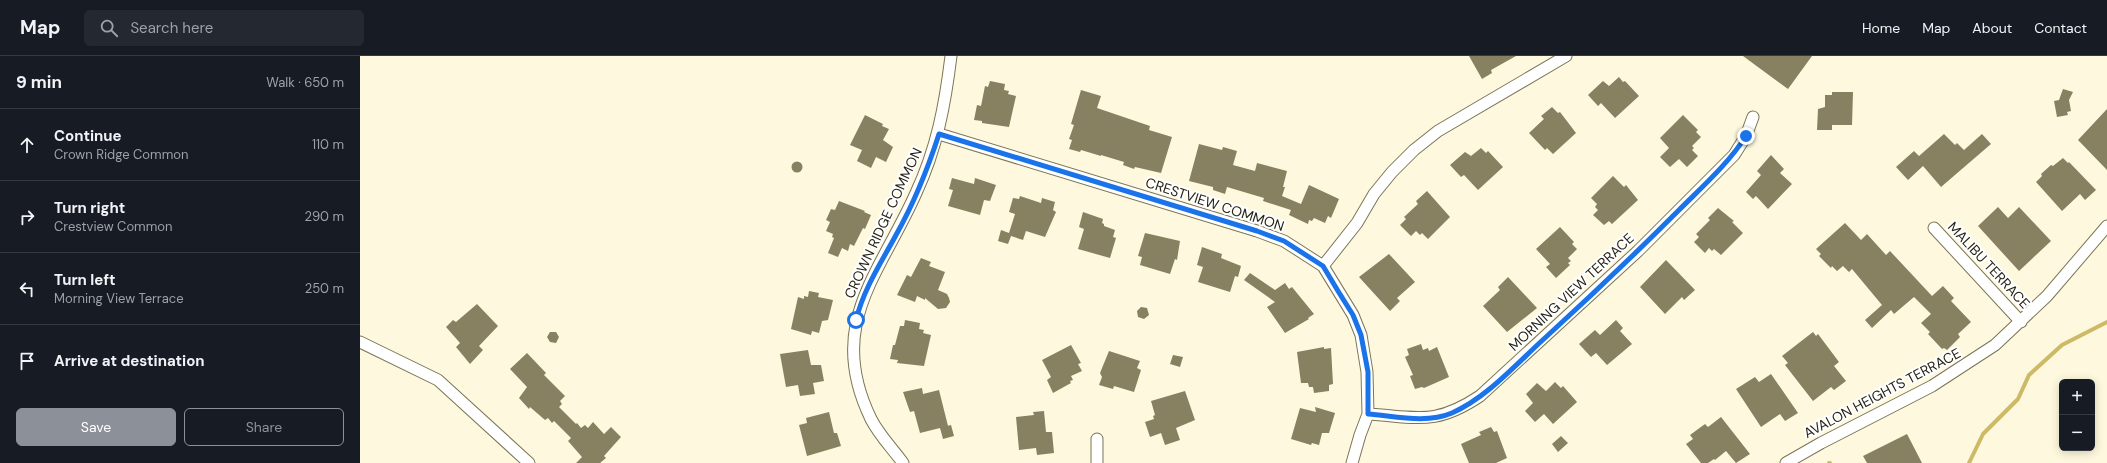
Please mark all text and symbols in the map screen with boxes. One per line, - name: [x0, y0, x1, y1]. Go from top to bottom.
- search box: [84, 10, 364, 46]
- text: Map: [20, 15, 60, 40]
- icon: search: [98, 17, 120, 39]
- text: Search here: [130, 18, 213, 38]
- text: Home: [1862, 19, 1900, 37]
- text: Map: [1922, 19, 1950, 37]
- text: About: [1972, 19, 2012, 37]
- text: Contact: [2034, 19, 2087, 37]
- text: 9 min: [16, 71, 62, 93]
- text: Walk · 650 m: [266, 74, 344, 91]
- text: Continue: [54, 126, 122, 146]
- route end: [1737, 127, 1755, 145]
- icon: ahead: [16, 134, 38, 156]
- text: 110 m: [312, 136, 344, 153]
- street label: CROWN RIDGE COMMON: [840, 145, 926, 301]
- text: Crown Ridge Common: [54, 146, 188, 163]
- street label: CRESTVIEW COMMON: [1143, 173, 1287, 235]
- text: Turn right: [54, 198, 125, 218]
- icon: right: [16, 206, 38, 228]
- text: 290 m: [305, 208, 344, 225]
- text: Crestview Common: [54, 218, 172, 235]
- street label: MALIBU TERRACE: [1944, 218, 2034, 312]
- street label: MORNING VIEW TERRACE: [1505, 229, 1637, 355]
- text: Turn left: [54, 270, 115, 290]
- icon: left: [16, 278, 38, 300]
- text: 250 m: [305, 280, 344, 297]
- text: Morning View Terrace: [54, 290, 184, 307]
- route start: [847, 311, 865, 329]
- street label: AVALON HEIGHTS TERRACE: [1800, 344, 1964, 442]
- icon: arrive: [16, 350, 38, 372]
- text: Arrive at destination: [54, 351, 205, 371]
- map controls: [2059, 379, 2095, 451]
- button: +: [2059, 379, 2095, 415]
- button: Save: [16, 408, 176, 446]
- button: Share: [184, 408, 344, 446]
- button: −: [2059, 415, 2095, 451]

